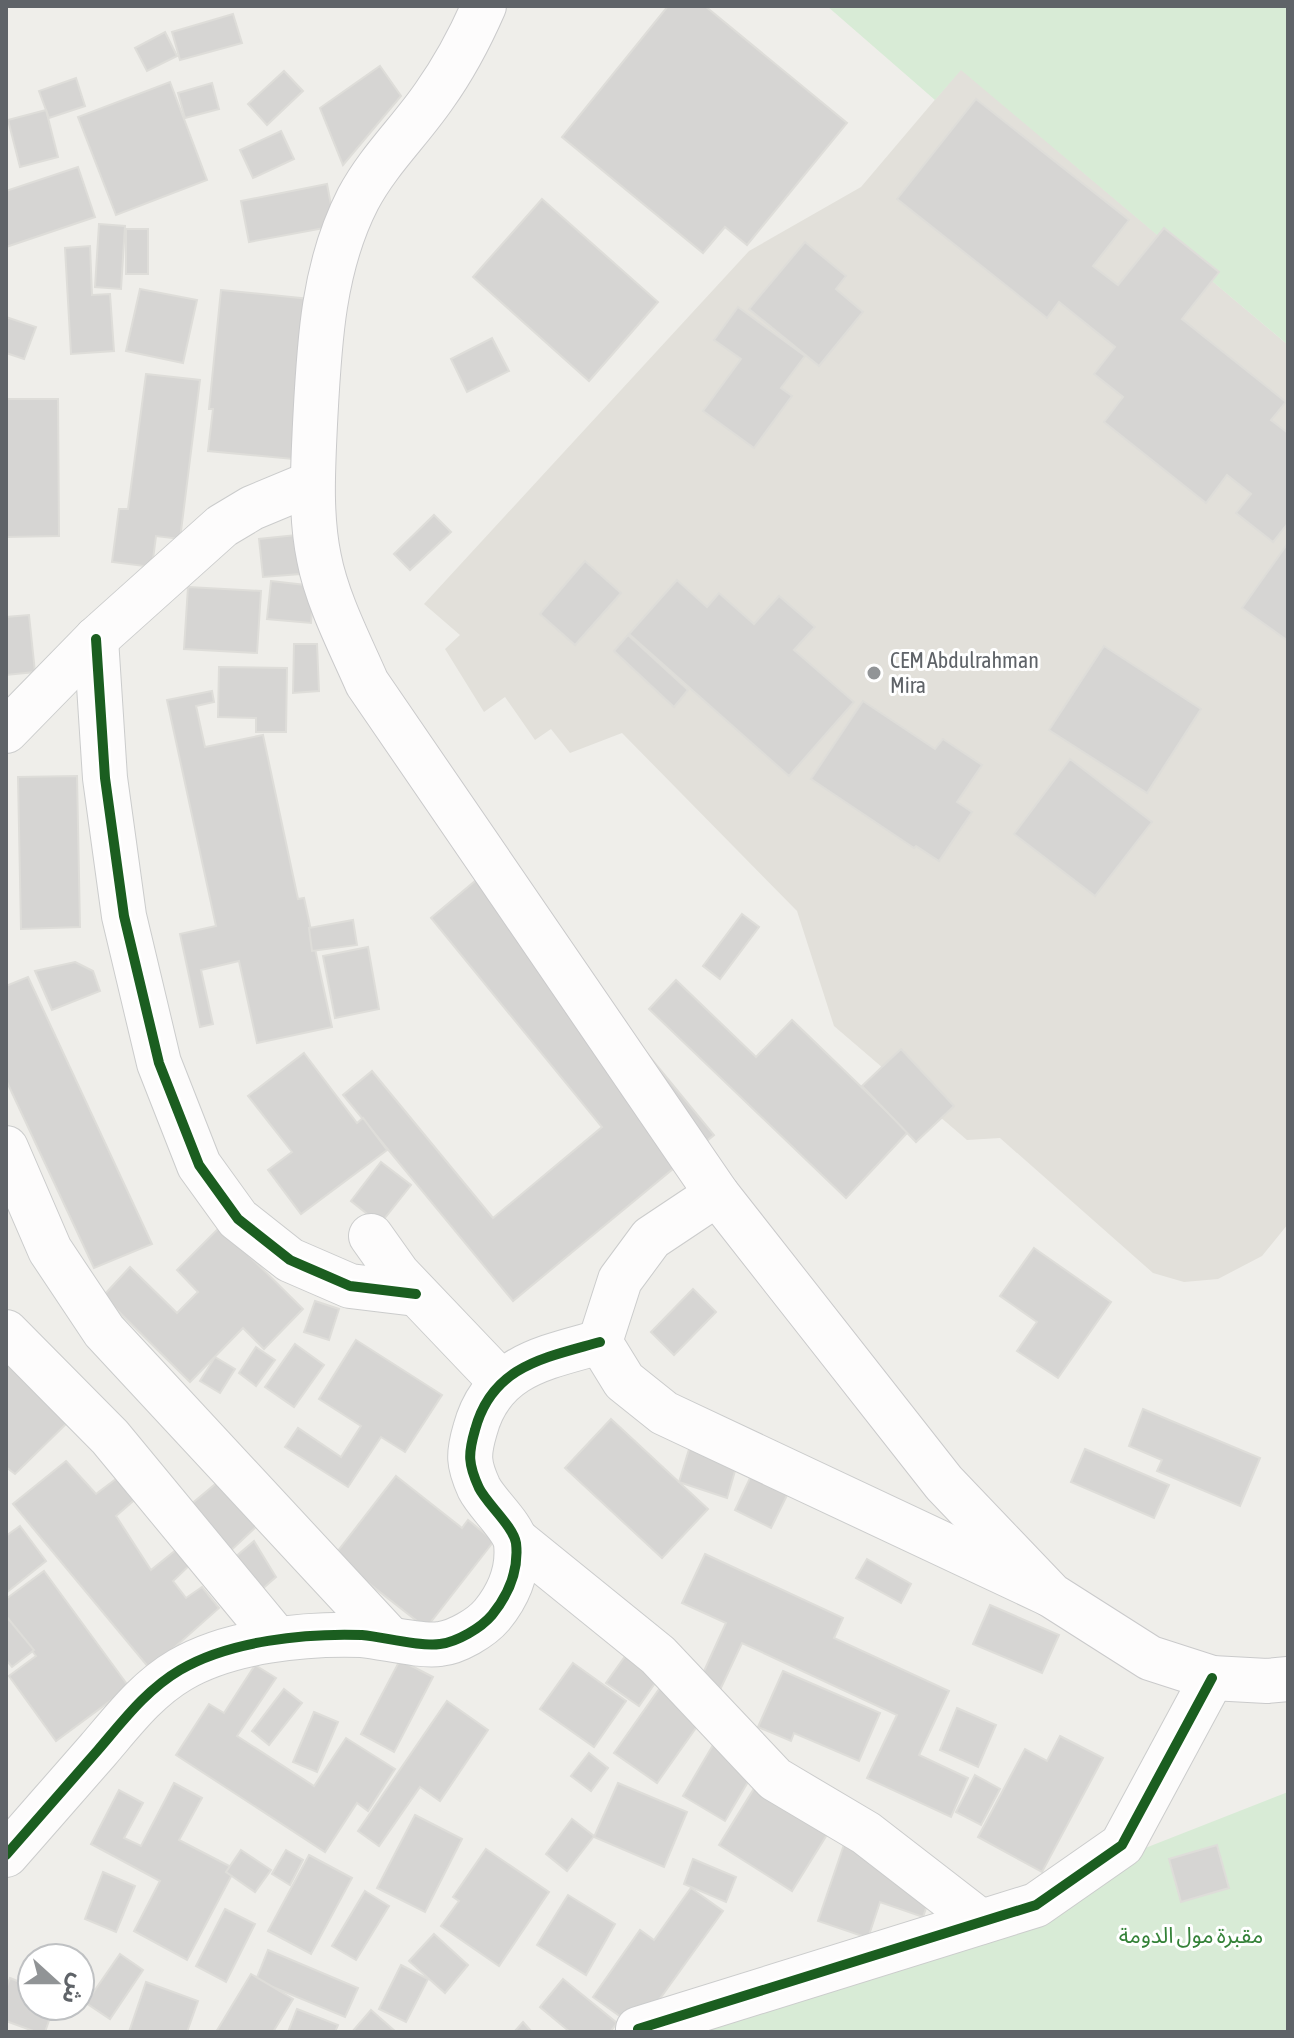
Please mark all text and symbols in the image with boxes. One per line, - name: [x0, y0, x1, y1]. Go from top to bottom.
- place label: CEM Abdulrahman Mira: [890, 647, 1039, 698]
- marker: CEM Abdulrahman Mira: [865, 664, 883, 682]
- park label: مقبرة مول الدومة: [1119, 1922, 1263, 1948]
- north arrow: [16, 1942, 96, 2022]
- text: ش: [57, 1970, 92, 2008]

